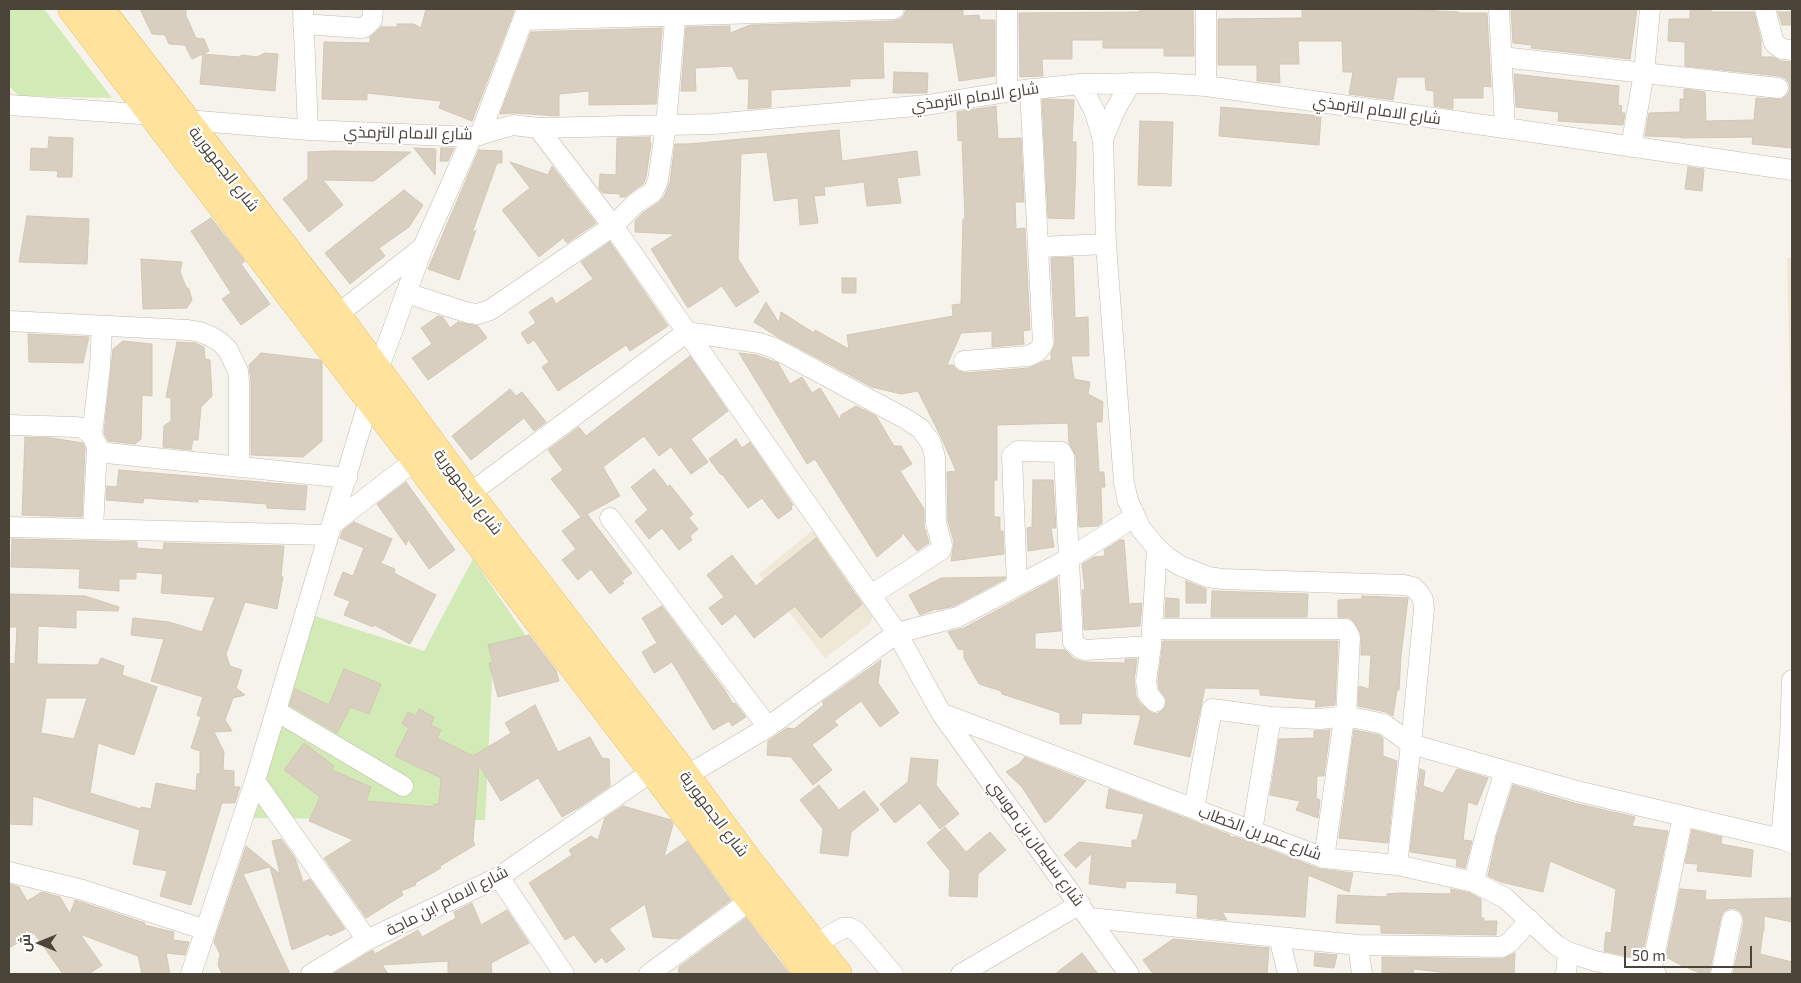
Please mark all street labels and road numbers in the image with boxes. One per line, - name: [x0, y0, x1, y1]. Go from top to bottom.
- street label: شارع الامام الترمذي: [910, 79, 1040, 115]
- street label: شارع الامام الترمذي: [1312, 92, 1442, 128]
- street label: شارع الامام الترمذي: [343, 122, 473, 144]
- street label: شارع الجمهورية: [185, 123, 263, 215]
- street label: شارع الجمهورية: [429, 445, 507, 539]
- street label: شارع الجمهورية: [675, 767, 753, 861]
- street label: شارع سليمان بن موسي: [984, 776, 1088, 910]
- street label: شارع عمر بن الخطاب: [1196, 802, 1324, 864]
- street label: شارع الامام ابن ماجة: [383, 862, 511, 940]

